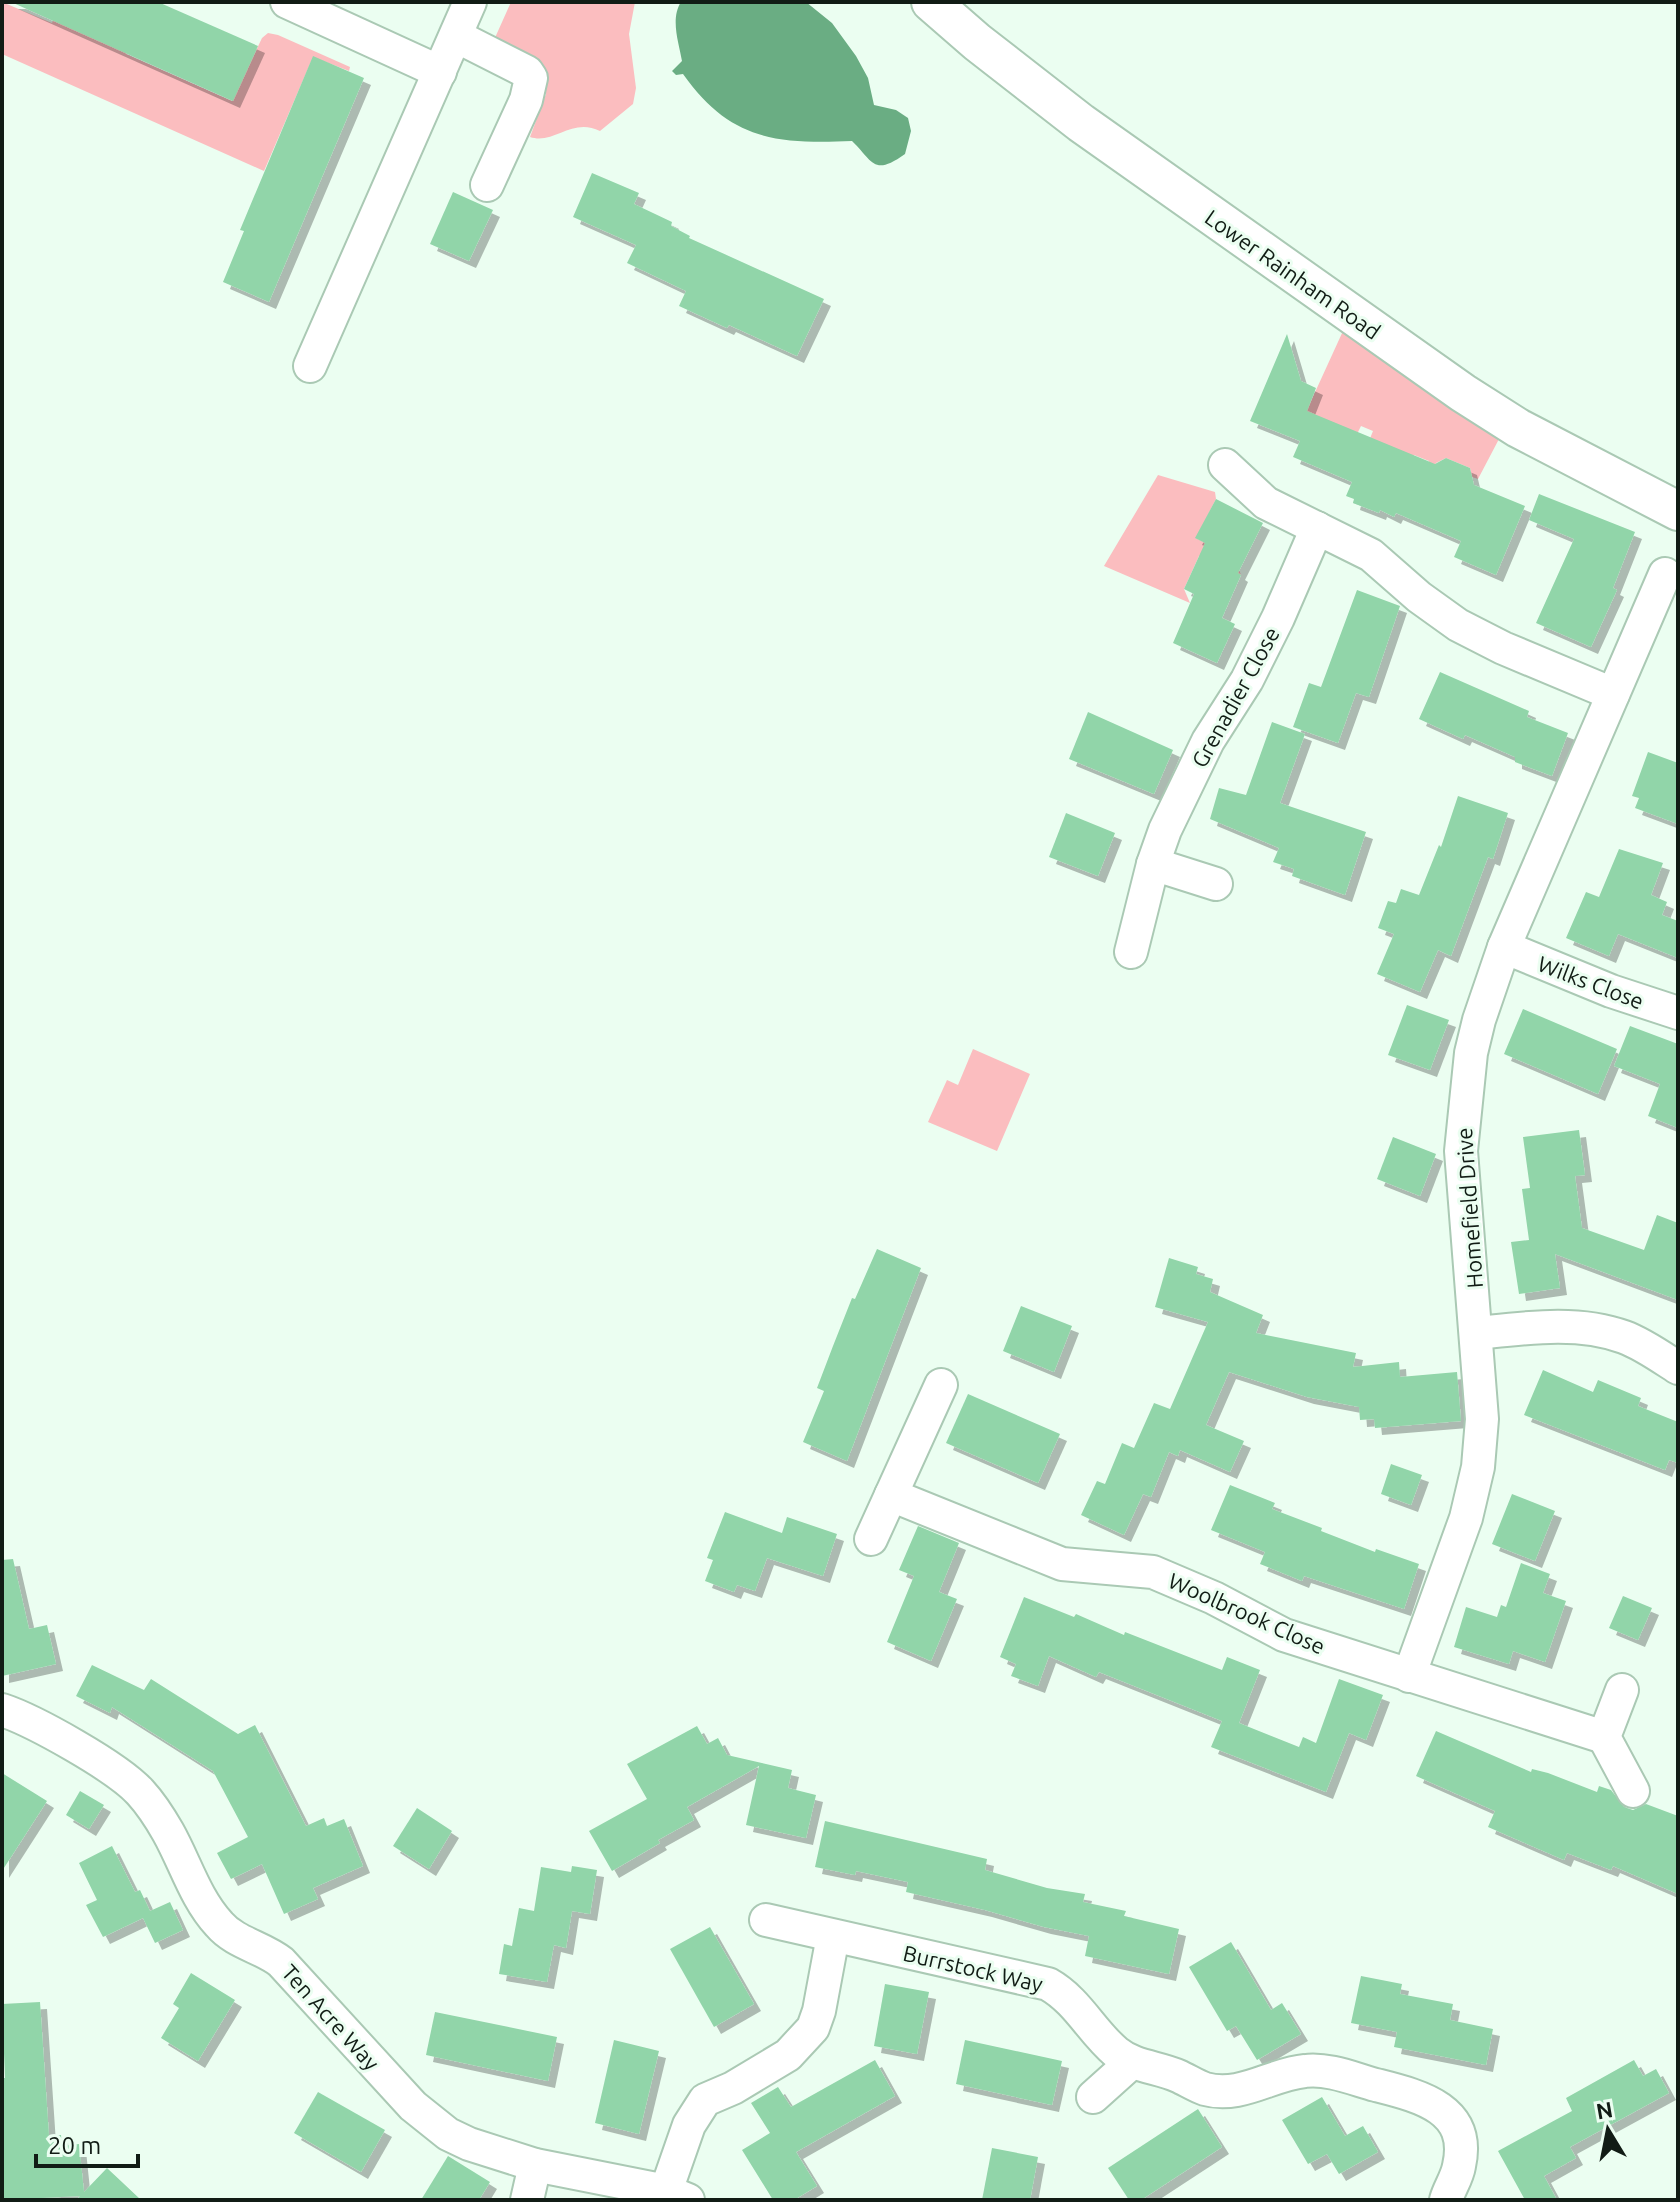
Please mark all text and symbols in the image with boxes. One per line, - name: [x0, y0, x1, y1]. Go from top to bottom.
- street label: Lower Rainham Road: [1201, 204, 1385, 344]
- street label: Grenadier Close: [1186, 623, 1284, 771]
- street label: Wilks Close: [1535, 950, 1647, 1014]
- street label: Homefield Drive: [1451, 1127, 1487, 1289]
- street label: Woolbrook Close: [1165, 1567, 1329, 1659]
- street label: Burrstock Way: [901, 1940, 1046, 1996]
- street label: Ten Acre Way: [277, 1959, 385, 2075]
- north arrow: [1568, 2090, 1648, 2170]
- text: N: [1594, 2096, 1615, 2124]
- scale bar: [36, 2118, 138, 2168]
- text: 20 m: [48, 2132, 101, 2159]

